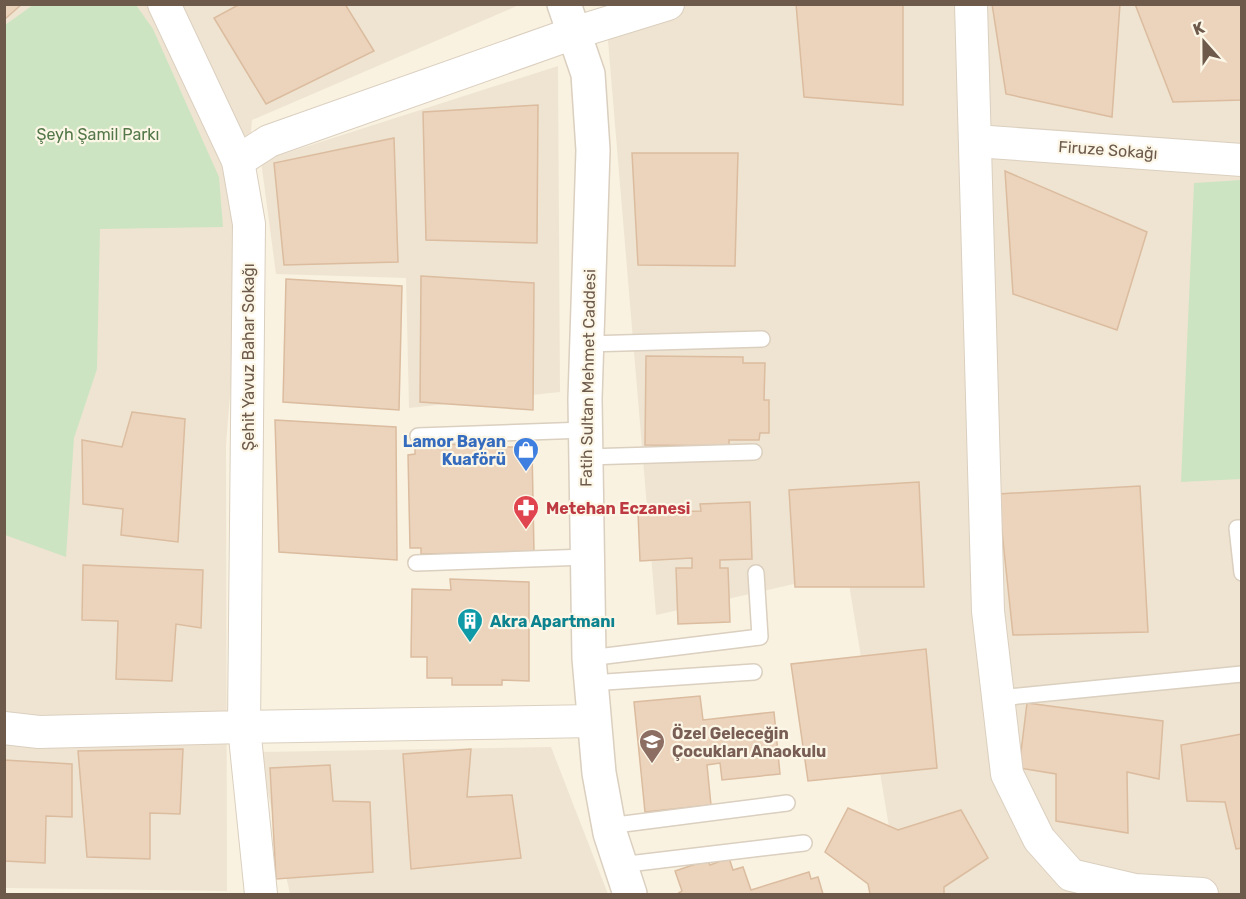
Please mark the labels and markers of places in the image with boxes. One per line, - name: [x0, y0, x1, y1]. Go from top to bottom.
- place label: Lamor Bayan Kuaförü: [403, 432, 506, 469]
- shop icon: Lamor Bayan Kuaförü: [511, 435, 541, 473]
- pharmacy icon: Metehan Eczanesi: [511, 493, 541, 531]
- place label: Metehan Eczanesi: [546, 499, 690, 518]
- building icon: Akra Apartmanı: [455, 606, 485, 644]
- place label: Akra Apartmanı: [490, 612, 615, 631]
- place label: Özel Geleceğin Çocukları Anaokulu: [672, 723, 826, 761]
- school or university icon: Özel Geleceğin Çocukları Anaokulu: [637, 727, 667, 765]

